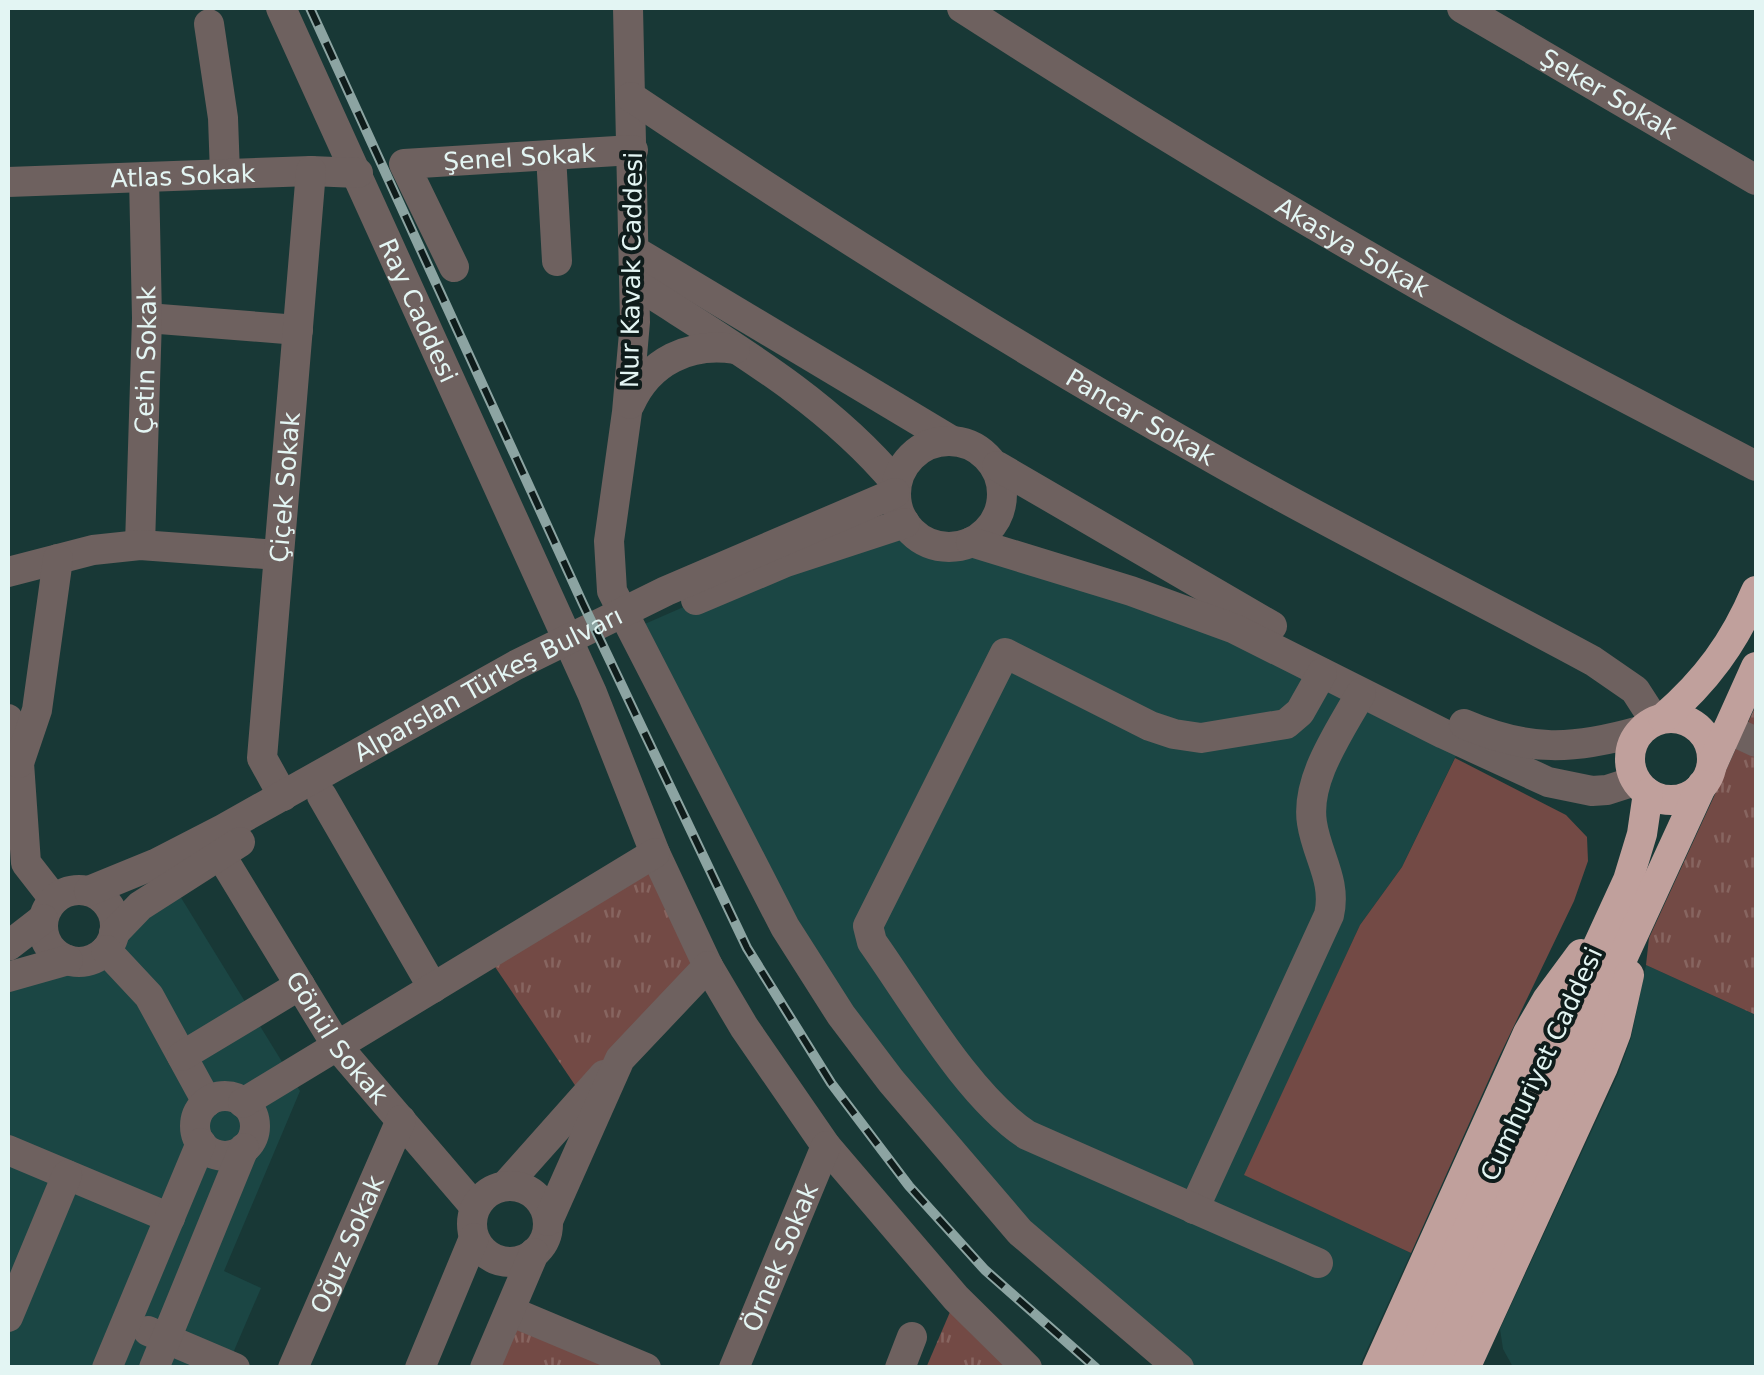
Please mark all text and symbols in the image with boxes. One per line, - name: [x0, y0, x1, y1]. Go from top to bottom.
- street label: Şeker Sokak: [1535, 43, 1683, 146]
- street label: Şenel Sokak: [442, 138, 597, 177]
- street label: Nur Kavak Caddesi: [615, 152, 648, 388]
- street label: Atlas Sokak: [110, 159, 256, 193]
- street label: Akasya Sokak: [1270, 191, 1435, 303]
- street label: Ray Caddesi: [373, 234, 463, 387]
- street label: Çetin Sokak: [129, 285, 162, 435]
- street label: Pancar Sokak: [1061, 363, 1221, 472]
- street label: Çiçek Sokak: [264, 410, 306, 564]
- street label: Alparslan Türkeş Bulvarı: [349, 601, 627, 768]
- street label: Cumhuriyet Caddesi: [1475, 943, 1608, 1186]
- street label: Gönül Sokak: [280, 966, 394, 1110]
- street label: Oğuz Sokak: [305, 1171, 390, 1318]
- street label: Örnek Sokak: [737, 1178, 824, 1336]

